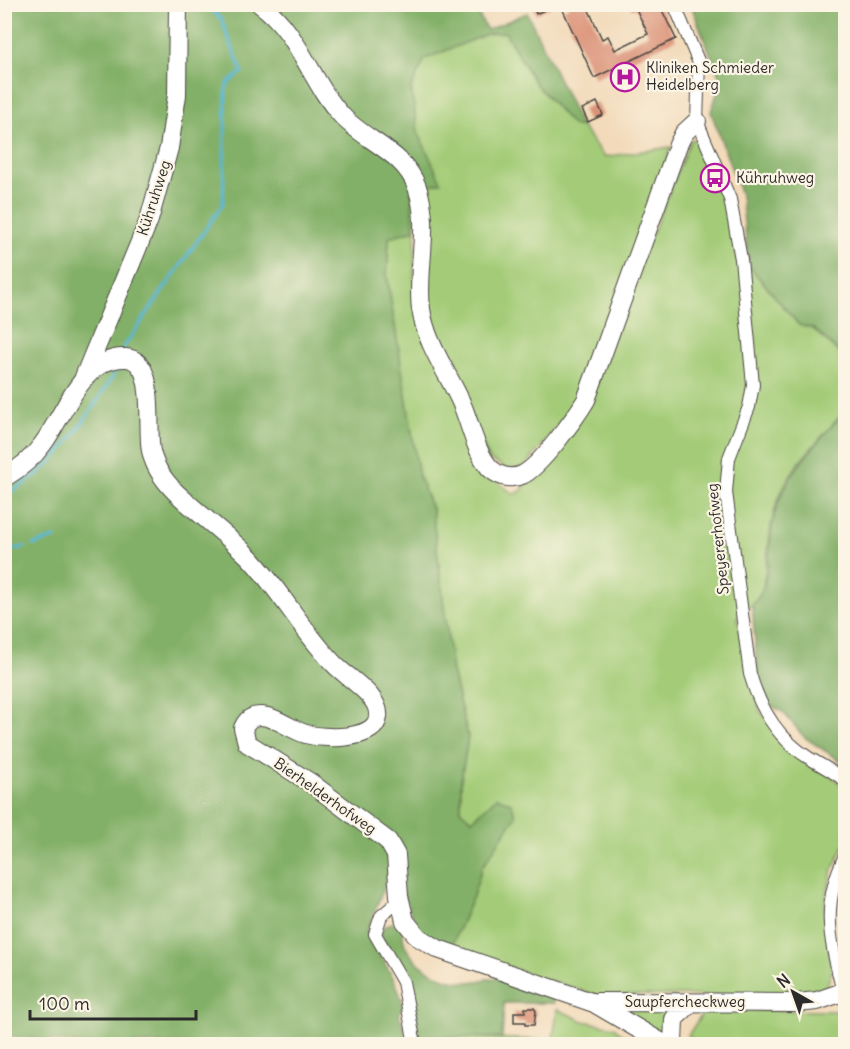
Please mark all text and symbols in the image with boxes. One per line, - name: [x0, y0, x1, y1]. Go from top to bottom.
- place label: Kliniken Schmieder Heidelberg: [646, 58, 774, 94]
- hospital icon: Kliniken Schmieder Heidelberg: [609, 61, 641, 93]
- street label: Kühruhweg: [132, 158, 175, 238]
- bus stop icon: Kühruhweg: [699, 162, 731, 194]
- place label: Kühruhweg: [736, 168, 814, 187]
- street label: Speyererhofweg: [702, 483, 733, 596]
- street label: Bierhelderhofweg: [270, 753, 380, 838]
- north arrow: [763, 962, 823, 1022]
- text: N: [773, 969, 794, 992]
- scale bar: [30, 983, 196, 1021]
- text: 100 m: [39, 992, 90, 1015]
- street label: Saupfercheckweg: [625, 992, 745, 1011]

